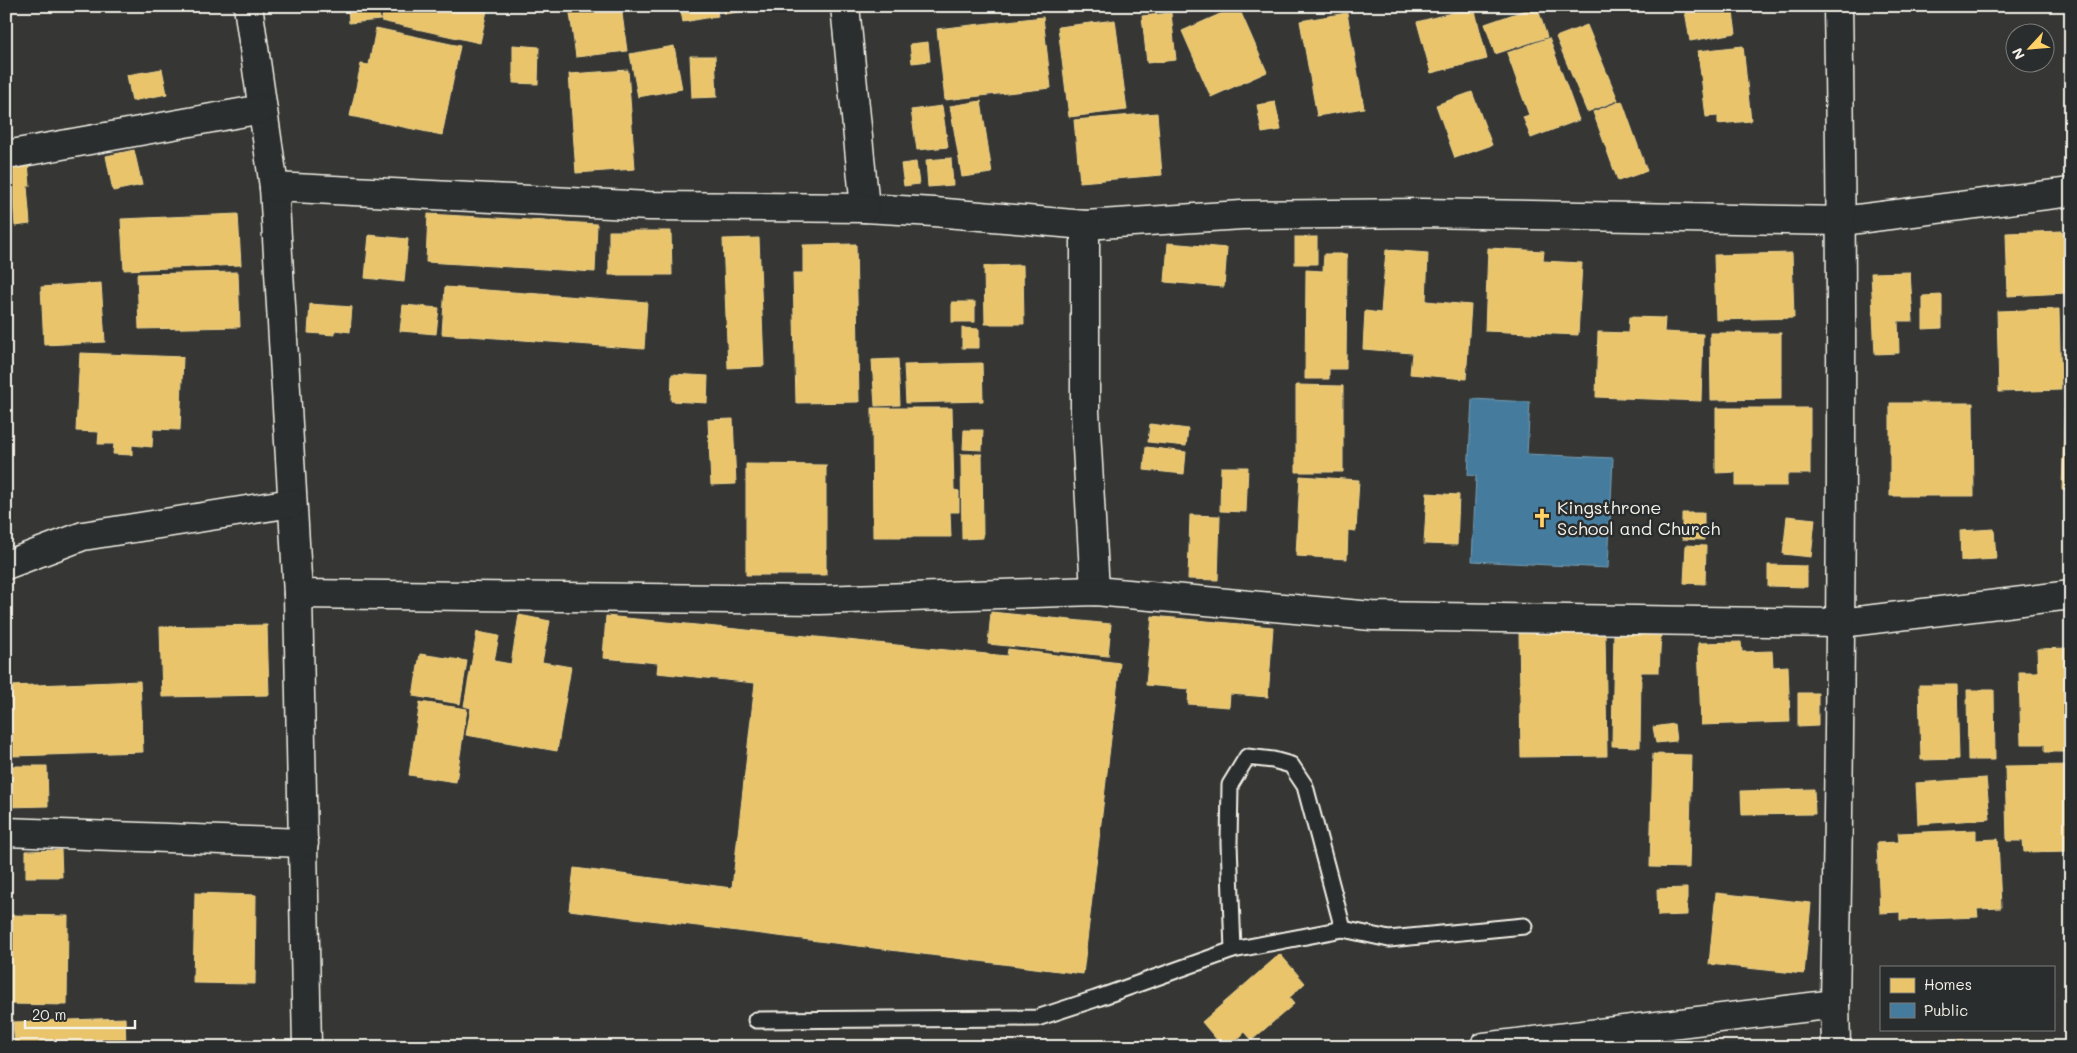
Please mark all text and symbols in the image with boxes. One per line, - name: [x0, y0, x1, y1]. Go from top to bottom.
- north arrow: [2004, 22, 2054, 72]
- text: N: [2007, 45, 2029, 63]
- place label: Kingsthrone School and Church: [1557, 495, 1720, 540]
- church icon: Kingsthrone School and Church: [1531, 507, 1553, 529]
- legend: [1880, 966, 2054, 1030]
- text: Homes: [1924, 974, 1972, 994]
- scale bar: [25, 998, 135, 1030]
- text: Public: [1924, 1000, 1968, 1020]
- text: 20 m: [32, 1004, 66, 1024]

